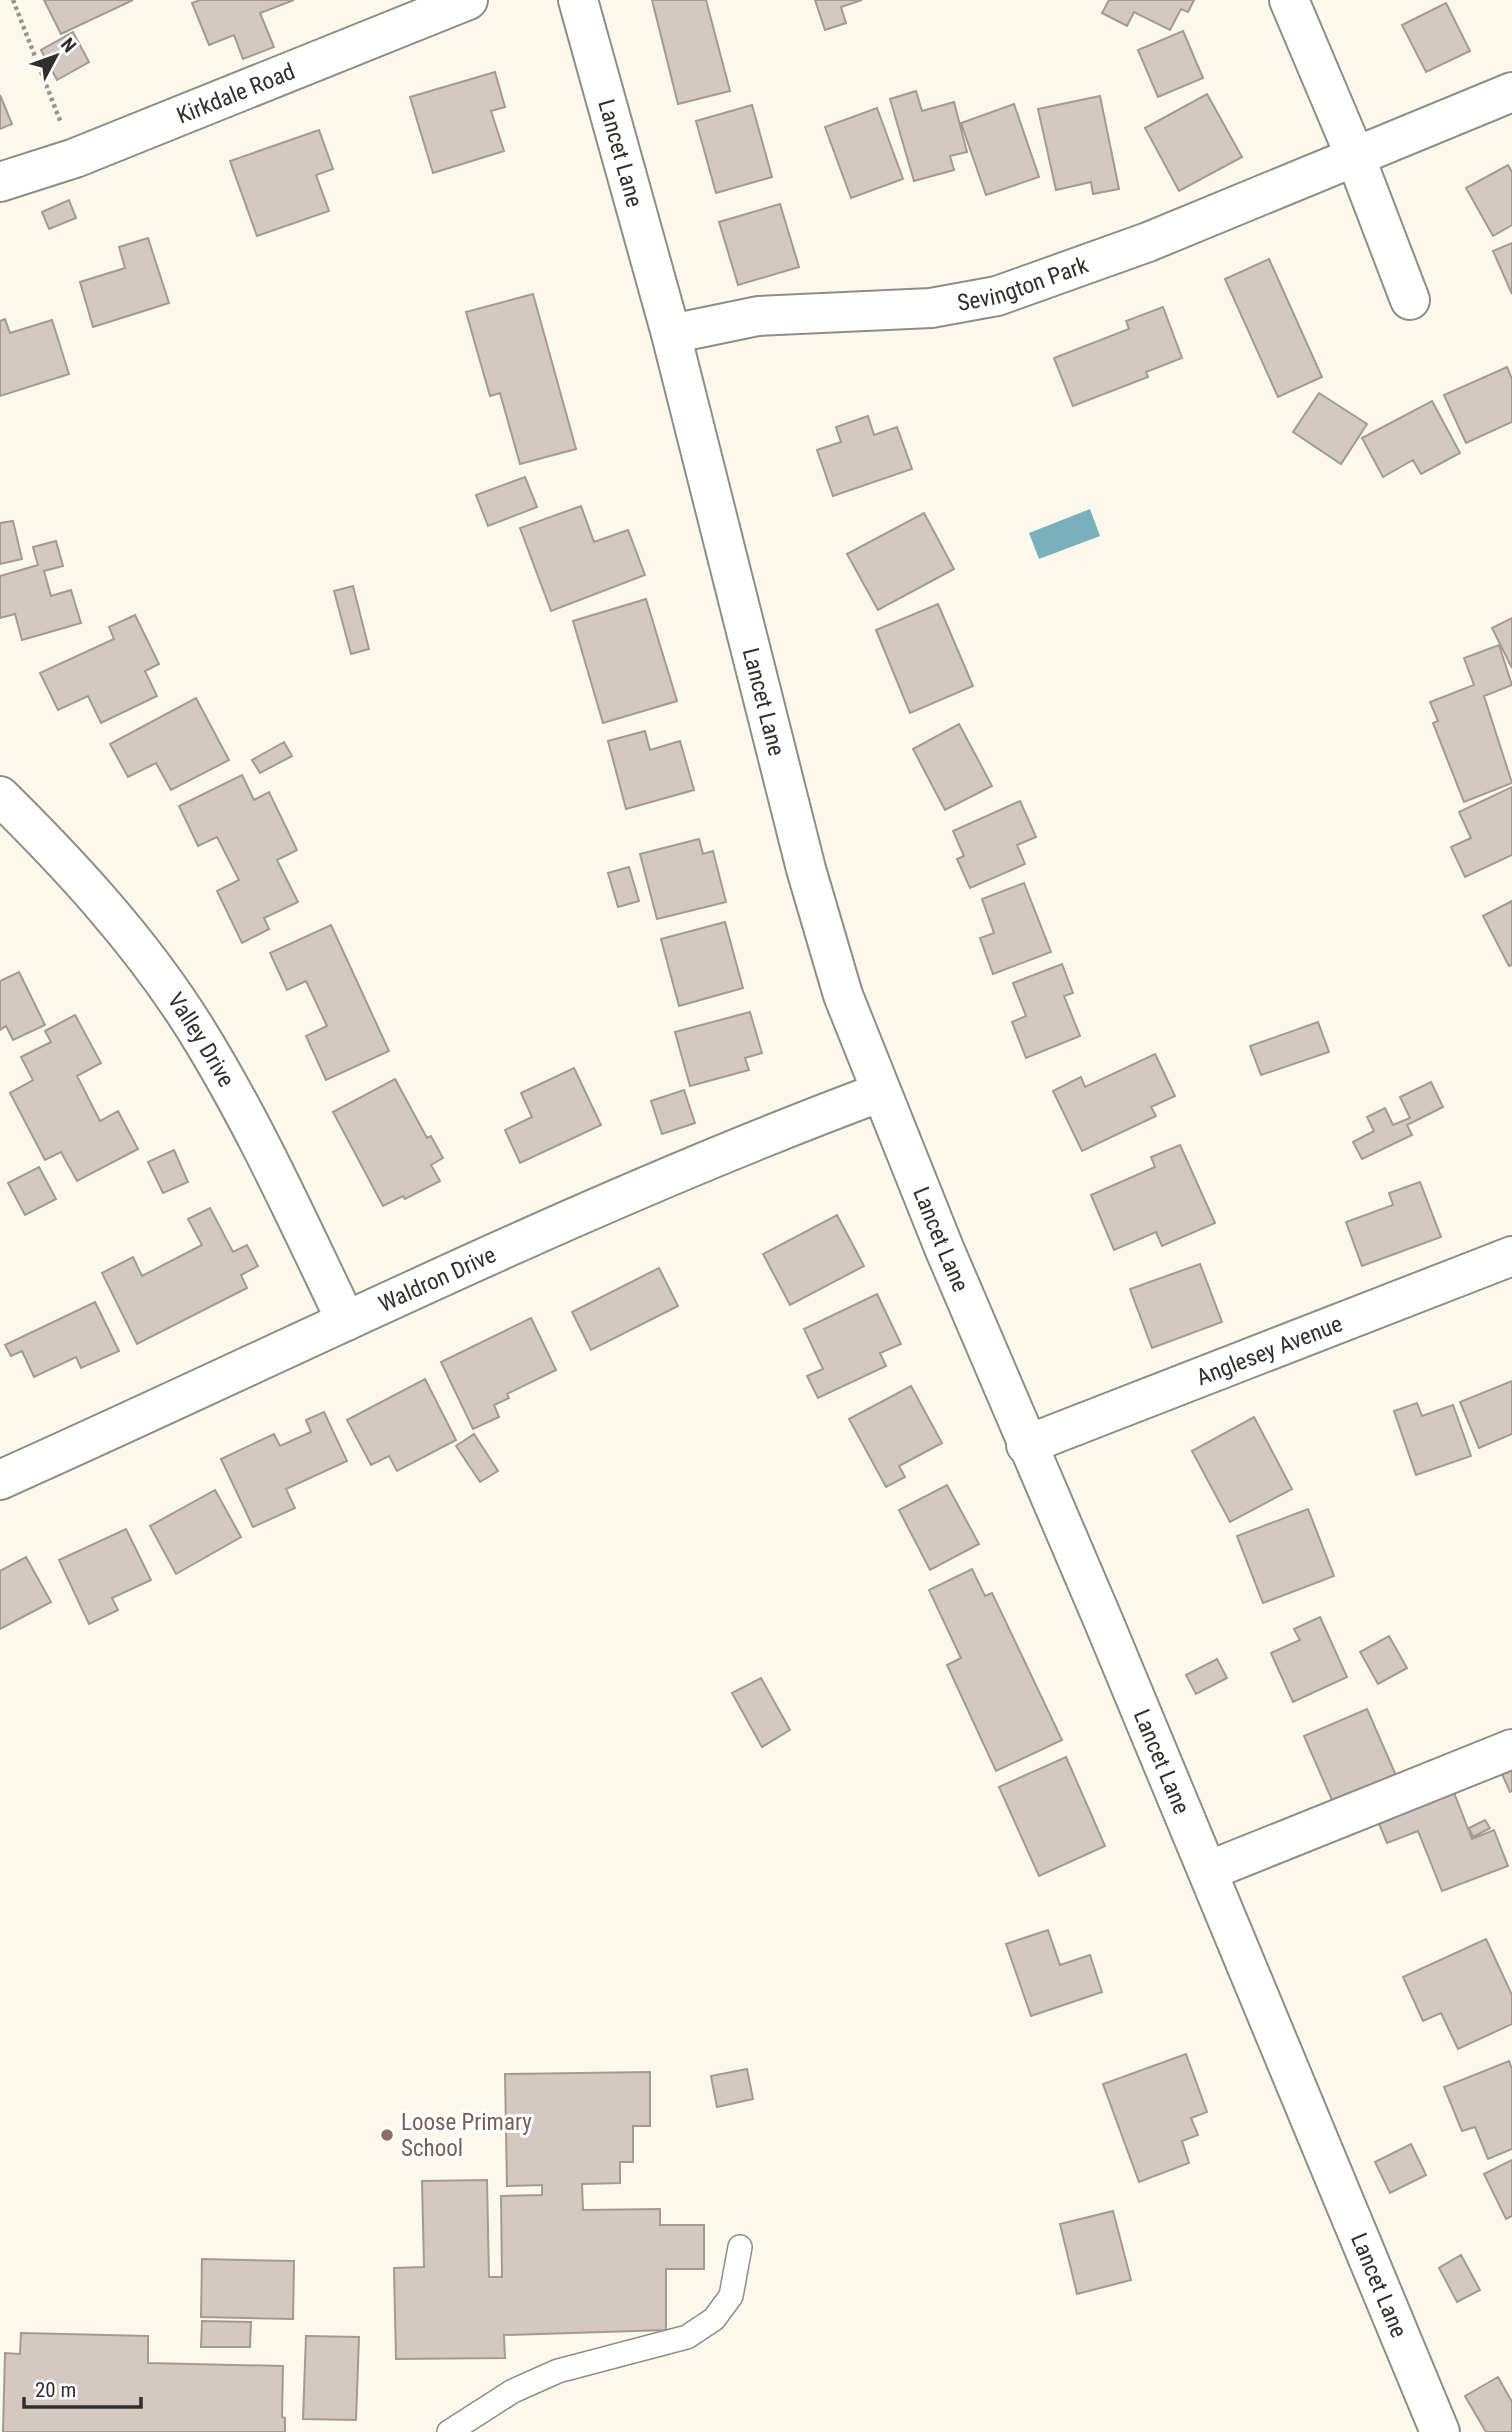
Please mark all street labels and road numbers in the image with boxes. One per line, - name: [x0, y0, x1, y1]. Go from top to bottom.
- street label: Kirkdale Road: [173, 58, 299, 130]
- street label: Lancet Lane: [592, 96, 648, 210]
- street label: Sevington Park: [955, 251, 1092, 317]
- street label: Lancet Lane: [737, 645, 790, 759]
- street label: Valley Drive: [162, 988, 240, 1092]
- street label: Lancet Lane: [907, 1183, 974, 1296]
- street label: Waldron Drive: [375, 1241, 500, 1318]
- street label: Anglesey Avenue: [1193, 1310, 1346, 1391]
- street label: Lancet Lane: [1128, 1706, 1195, 1818]
- street label: Lancet Lane: [1345, 2229, 1412, 2342]

